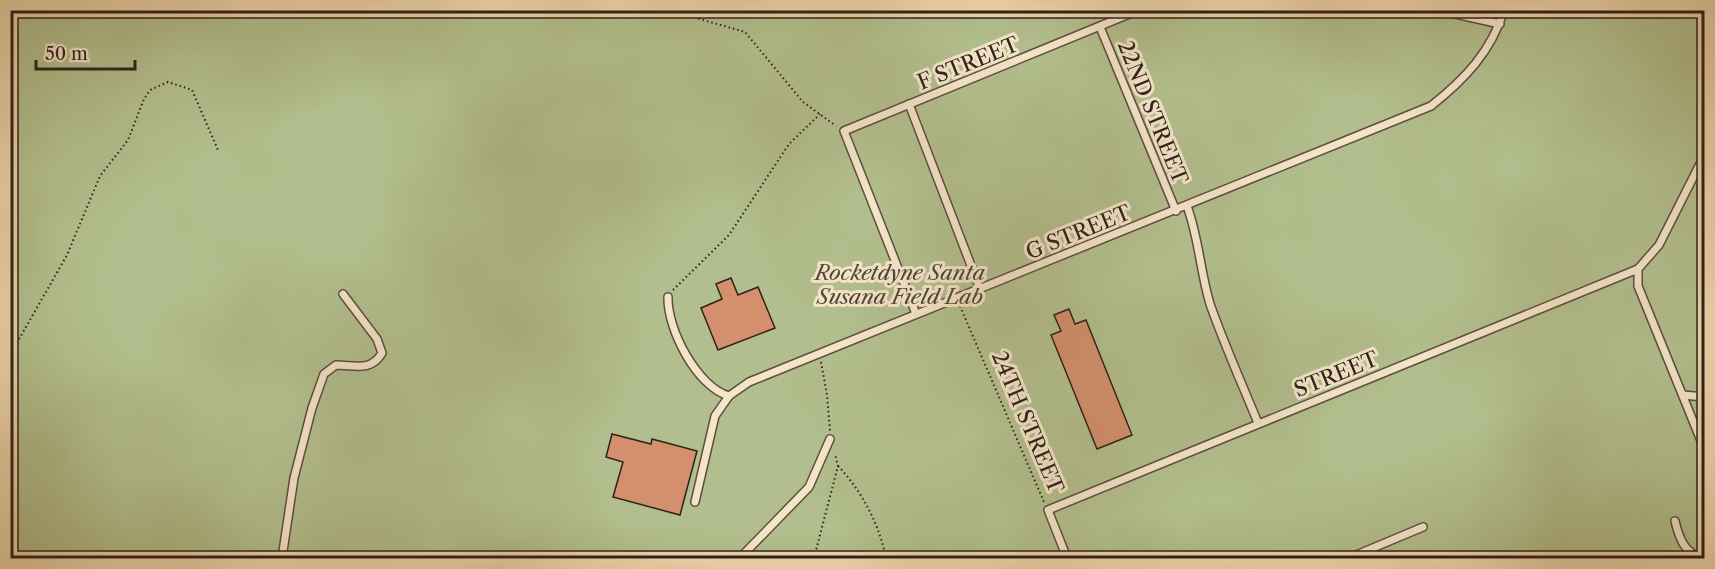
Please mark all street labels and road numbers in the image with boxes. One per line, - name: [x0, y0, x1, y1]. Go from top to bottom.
- street label: F STREET: [914, 31, 1022, 95]
- street label: 22ND STREET: [1113, 37, 1193, 188]
- street label: G STREET: [1022, 200, 1134, 264]
- street label: STREET: [1290, 346, 1382, 402]
- street label: 24TH STREET: [987, 347, 1069, 497]

